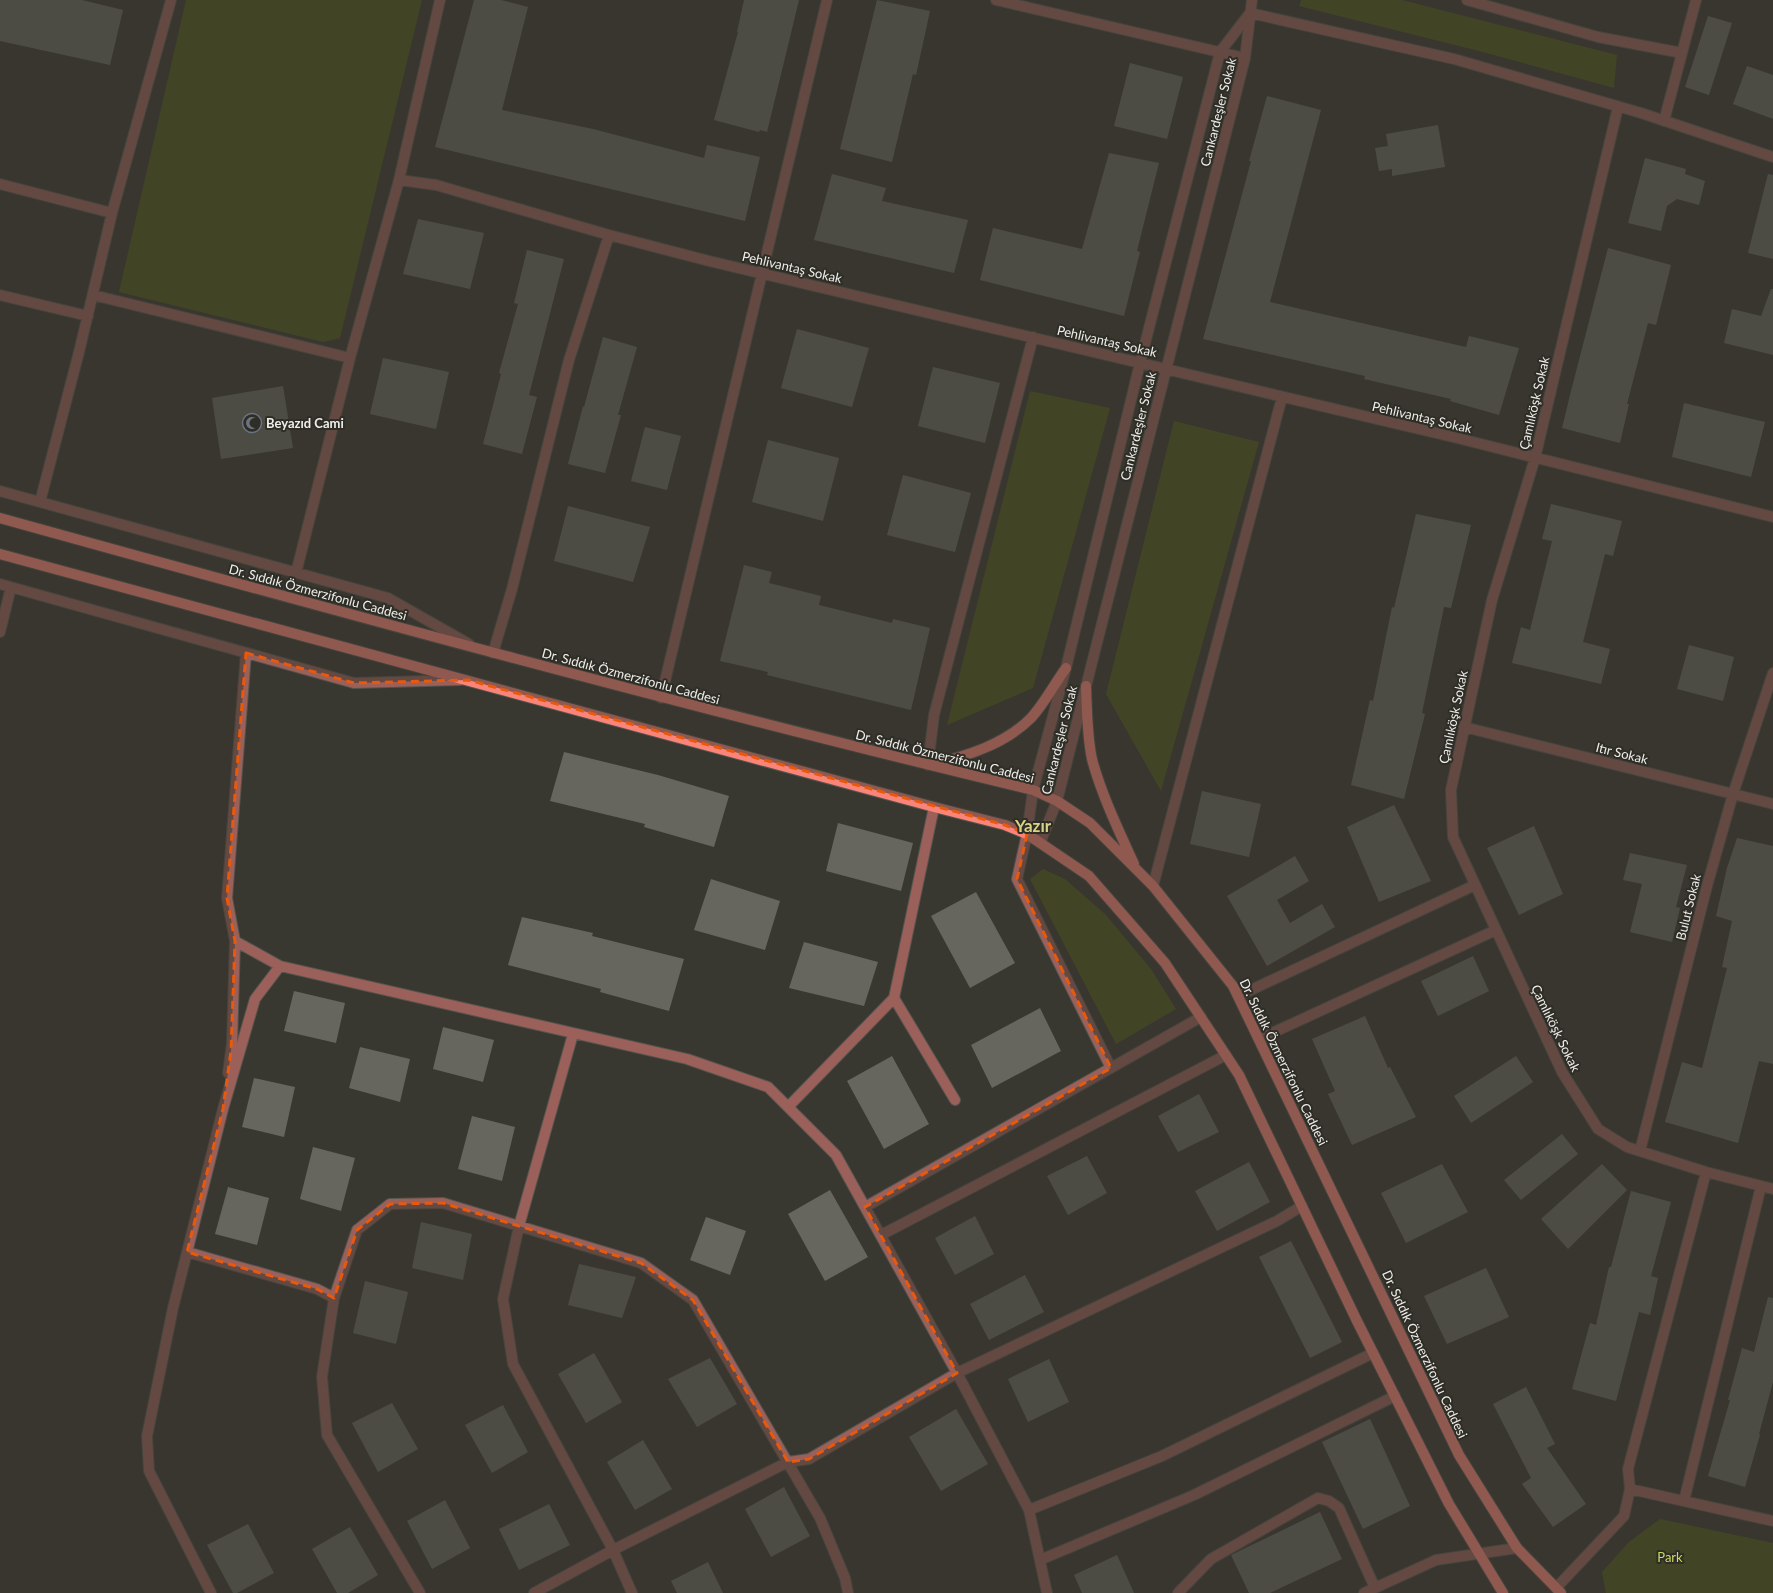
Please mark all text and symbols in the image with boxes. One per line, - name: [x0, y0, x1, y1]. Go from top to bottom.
- street label: Cankardeşler Sokak: [1197, 56, 1239, 168]
- street label: Pehlivantaş Sokak: [740, 248, 844, 286]
- street label: Pehlivantaş Sokak: [1055, 322, 1159, 360]
- street label: Çamlıköşk Sokak: [1515, 354, 1553, 451]
- street label: Cankardeşler Sokak: [1117, 370, 1159, 482]
- street label: Pehlivantaş Sokak: [1370, 398, 1474, 436]
- mosque icon: Beyazıd Cami: [241, 412, 263, 434]
- place label: Beyazıd Cami: [266, 415, 344, 431]
- street label: Dr. Sıddık Özmerzifonlu Caddesi: [227, 561, 409, 623]
- street label: Dr. Sıddık Özmerzifonlu Caddesi: [540, 645, 722, 707]
- street label: Çamlıköşk Sokak: [1435, 668, 1471, 765]
- street label: Cankardeşler Sokak: [1038, 684, 1080, 796]
- street label: Dr. Sıddık Özmerzifonlu Caddesi: [854, 726, 1036, 786]
- street label: Itır Sokak: [1594, 739, 1650, 767]
- district label: Yazır: [1014, 815, 1052, 836]
- street label: Bulut Sokak: [1672, 872, 1704, 942]
- street label: Dr. Sıddık Özmerzifonlu Caddesi: [1237, 976, 1331, 1148]
- street label: Çamlıköşk Sokak: [1528, 982, 1584, 1075]
- street label: Dr. Sıddık Özmerzifonlu Caddesi: [1379, 1267, 1471, 1441]
- park label: Park: [1657, 1549, 1683, 1565]

